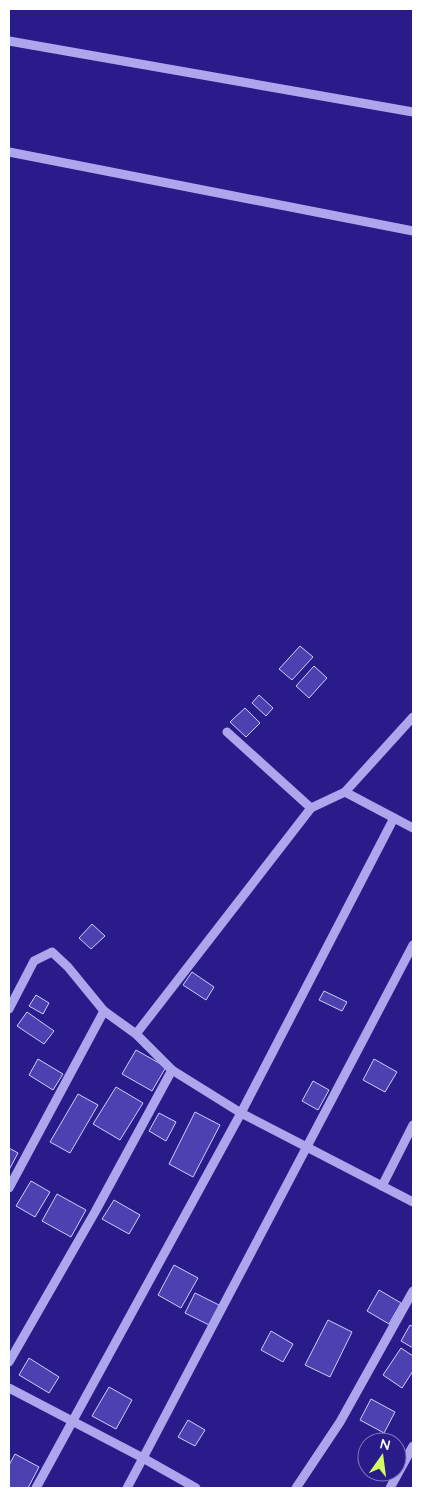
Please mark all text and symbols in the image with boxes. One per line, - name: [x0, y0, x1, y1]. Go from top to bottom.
- north arrow: [357, 1432, 407, 1482]
- text: N: [378, 1434, 392, 1454]

